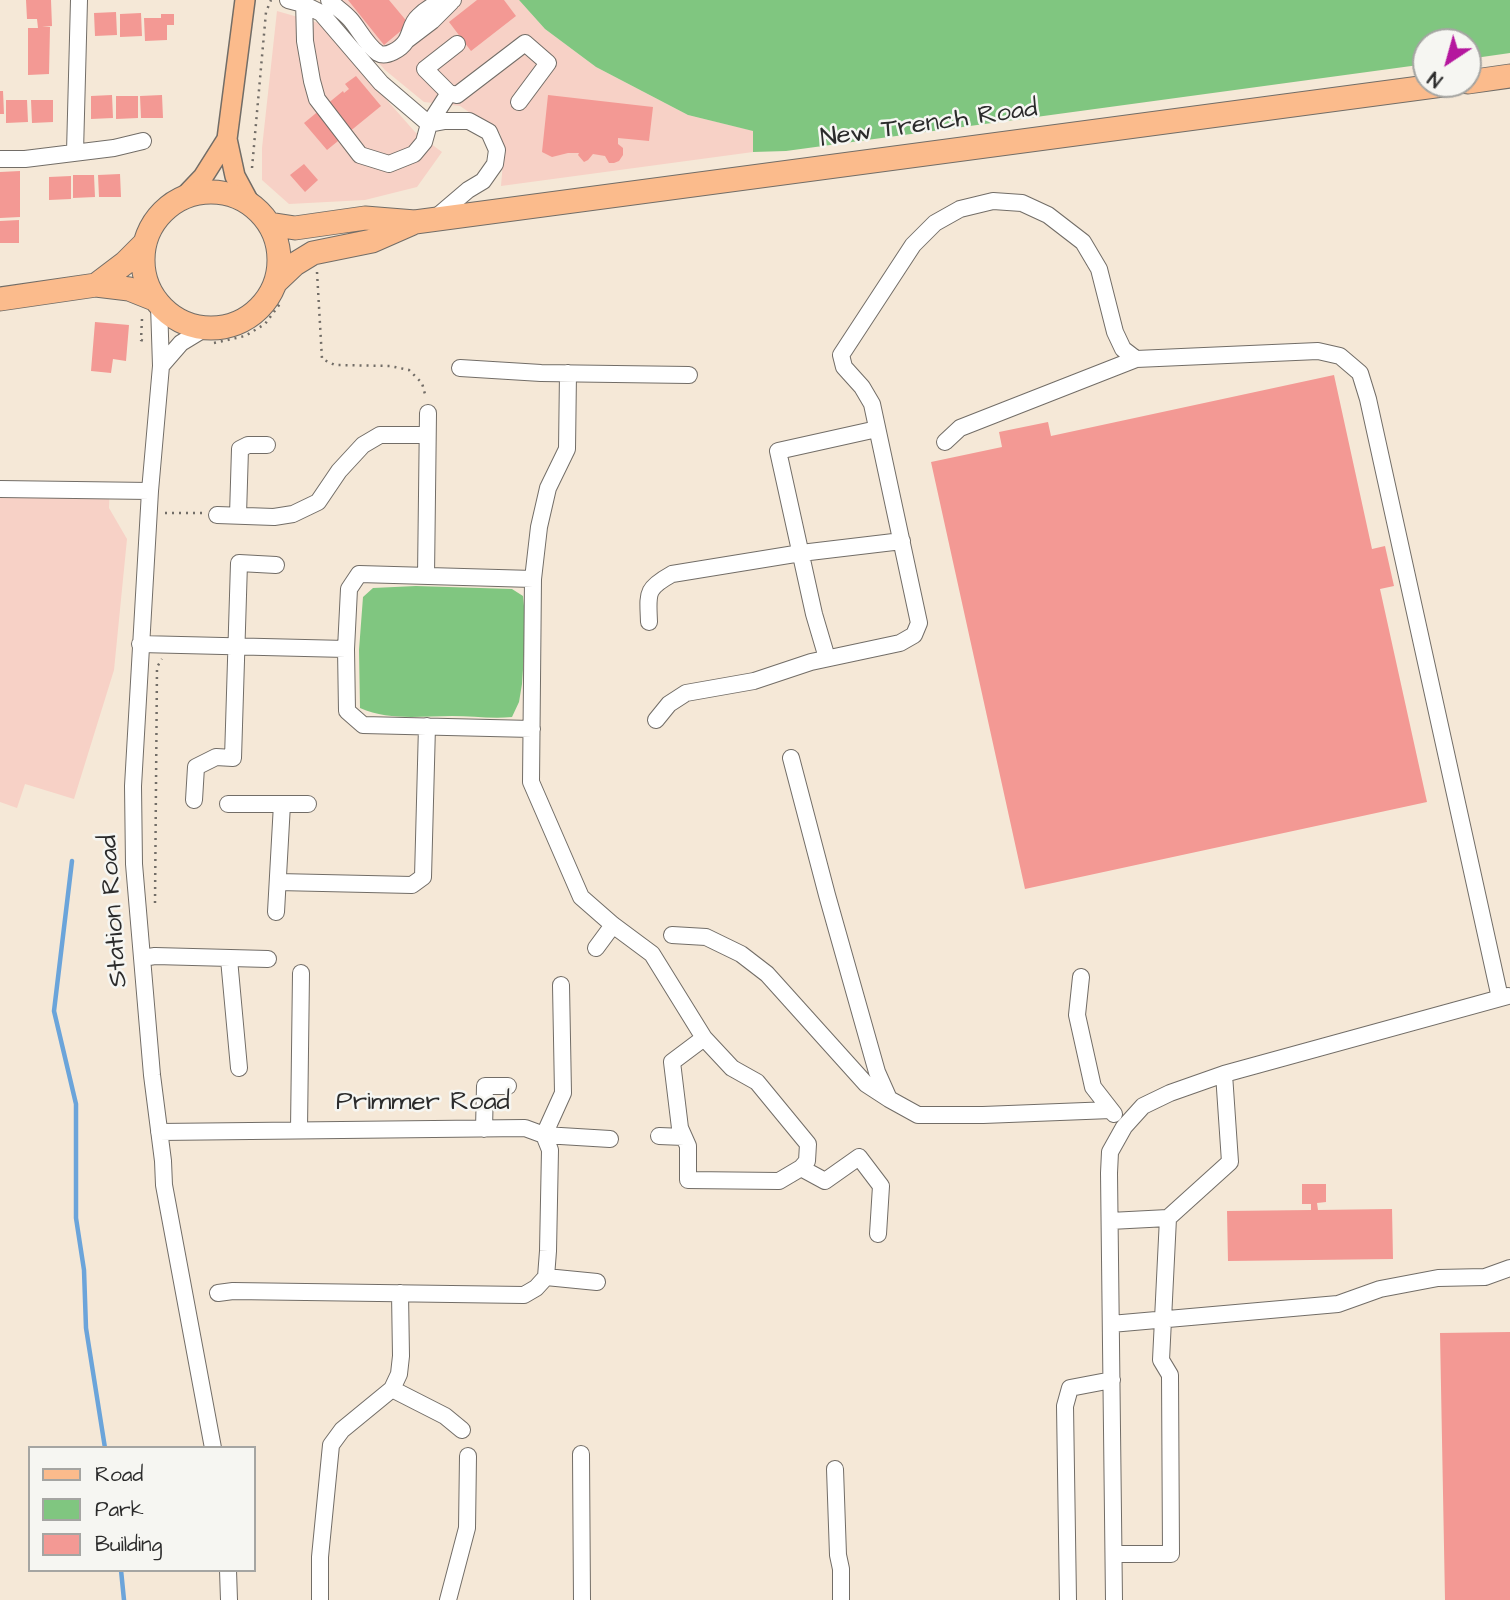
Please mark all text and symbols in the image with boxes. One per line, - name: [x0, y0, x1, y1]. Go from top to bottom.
- north arrow: [1412, 28, 1482, 98]
- text: N: [1423, 64, 1448, 93]
- street label: New Trench Road: [818, 94, 1040, 156]
- street label: Station Road: [94, 834, 136, 988]
- street label: Primmer Road: [336, 1088, 510, 1120]
- legend: [28, 1446, 256, 1572]
- text: Road: [95, 1460, 143, 1489]
- text: Park: [95, 1495, 144, 1524]
- text: Building: [95, 1530, 162, 1559]

